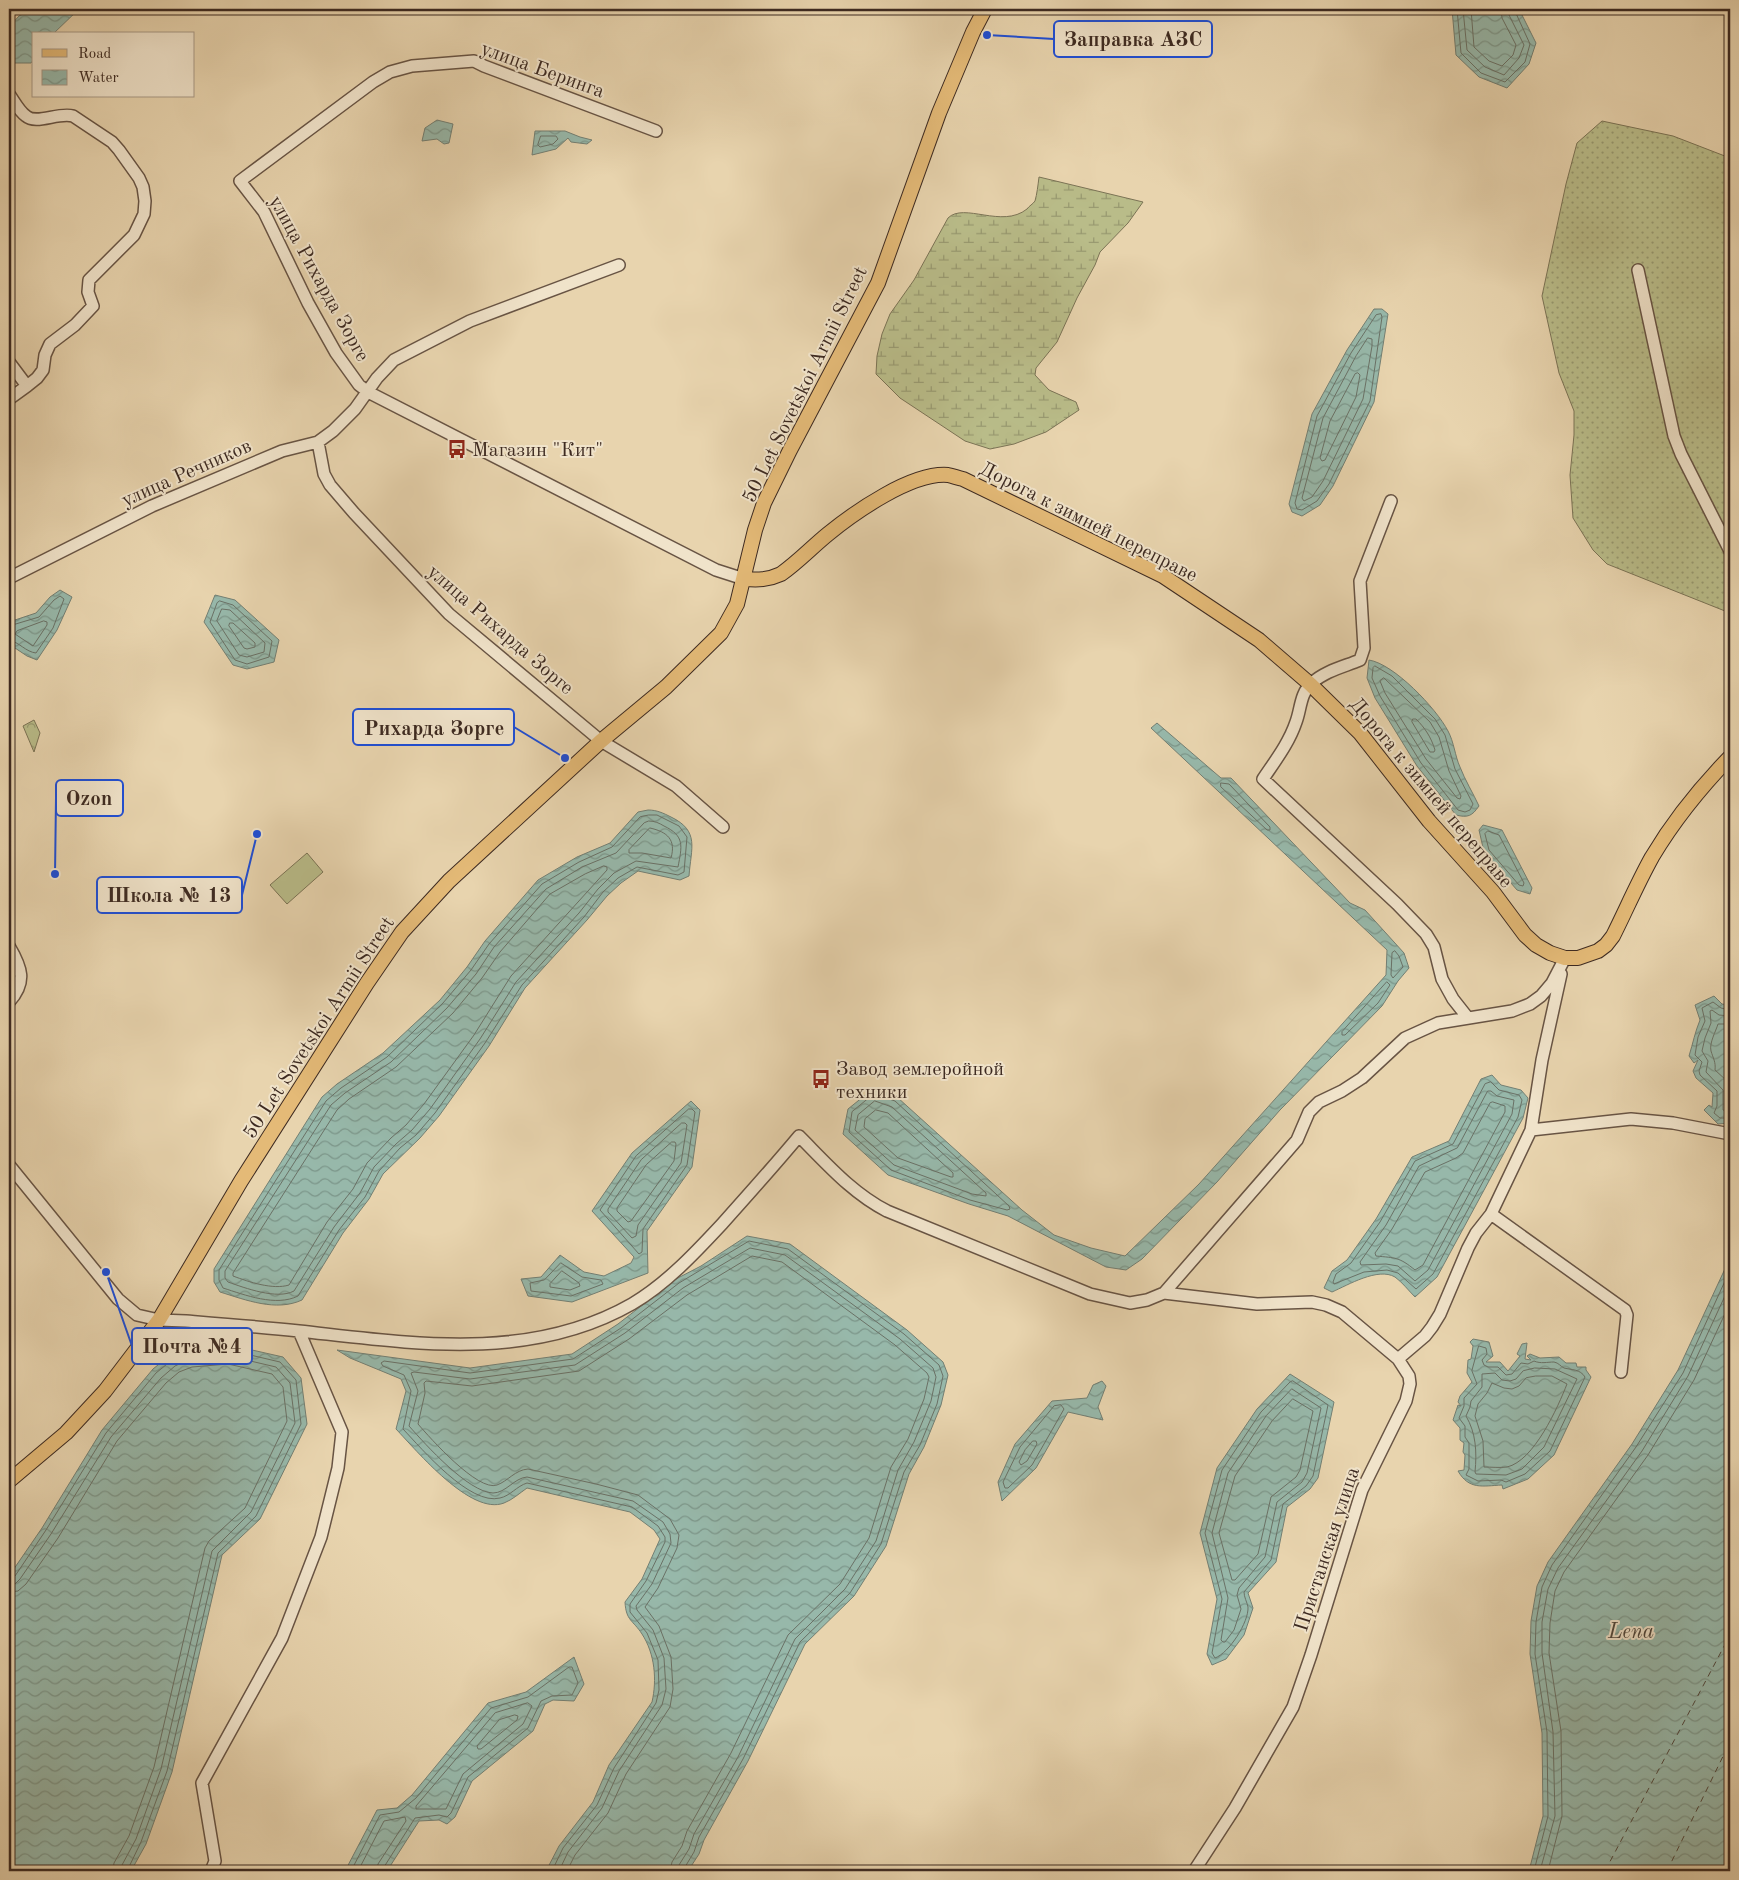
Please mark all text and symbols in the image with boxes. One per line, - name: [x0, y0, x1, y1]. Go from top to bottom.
- callout: Заправка АЗС: [1054, 21, 1212, 57]
- text: Заправка АЗС: [1064, 30, 1202, 51]
- legend: [32, 32, 195, 98]
- street label: улица Беринга: [478, 39, 607, 103]
- text: Road: [78, 47, 112, 62]
- text: Water: [78, 71, 119, 86]
- street label: улица Рихарда Зорге: [264, 193, 372, 365]
- street label: 50 Let Sovetskoi Armii Street: [740, 264, 872, 506]
- street label: улица Речников: [119, 436, 255, 511]
- bus stop icon: Магазин "Кит": [446, 438, 468, 460]
- place label: Магазин "Кит": [472, 441, 603, 461]
- street label: Дорога к зимней переправе: [976, 459, 1200, 586]
- street label: улица Рихарда Зорге: [423, 562, 576, 699]
- street label: Дорога к зимней переправе: [1345, 694, 1516, 892]
- callout: Рихарда Зорге: [353, 709, 514, 745]
- text: Рихарда Зорге: [364, 719, 504, 740]
- callout: Ozon: [56, 780, 123, 816]
- text: Ozon: [66, 789, 112, 810]
- callout: Школа № 13: [97, 877, 242, 913]
- text: Школа № 13: [107, 886, 232, 907]
- street label: 50 Let Sovetskoi Armii Street: [240, 914, 399, 1143]
- place label: Завод землеройной техники: [836, 1060, 1004, 1103]
- bus stop icon: Завод землеройной техники: [810, 1068, 832, 1090]
- callout: Почта №4: [132, 1328, 252, 1364]
- text: Почта №4: [142, 1337, 242, 1358]
- street label: Пристанская улица: [1292, 1465, 1364, 1634]
- water label: Lena: [1607, 1622, 1654, 1643]

